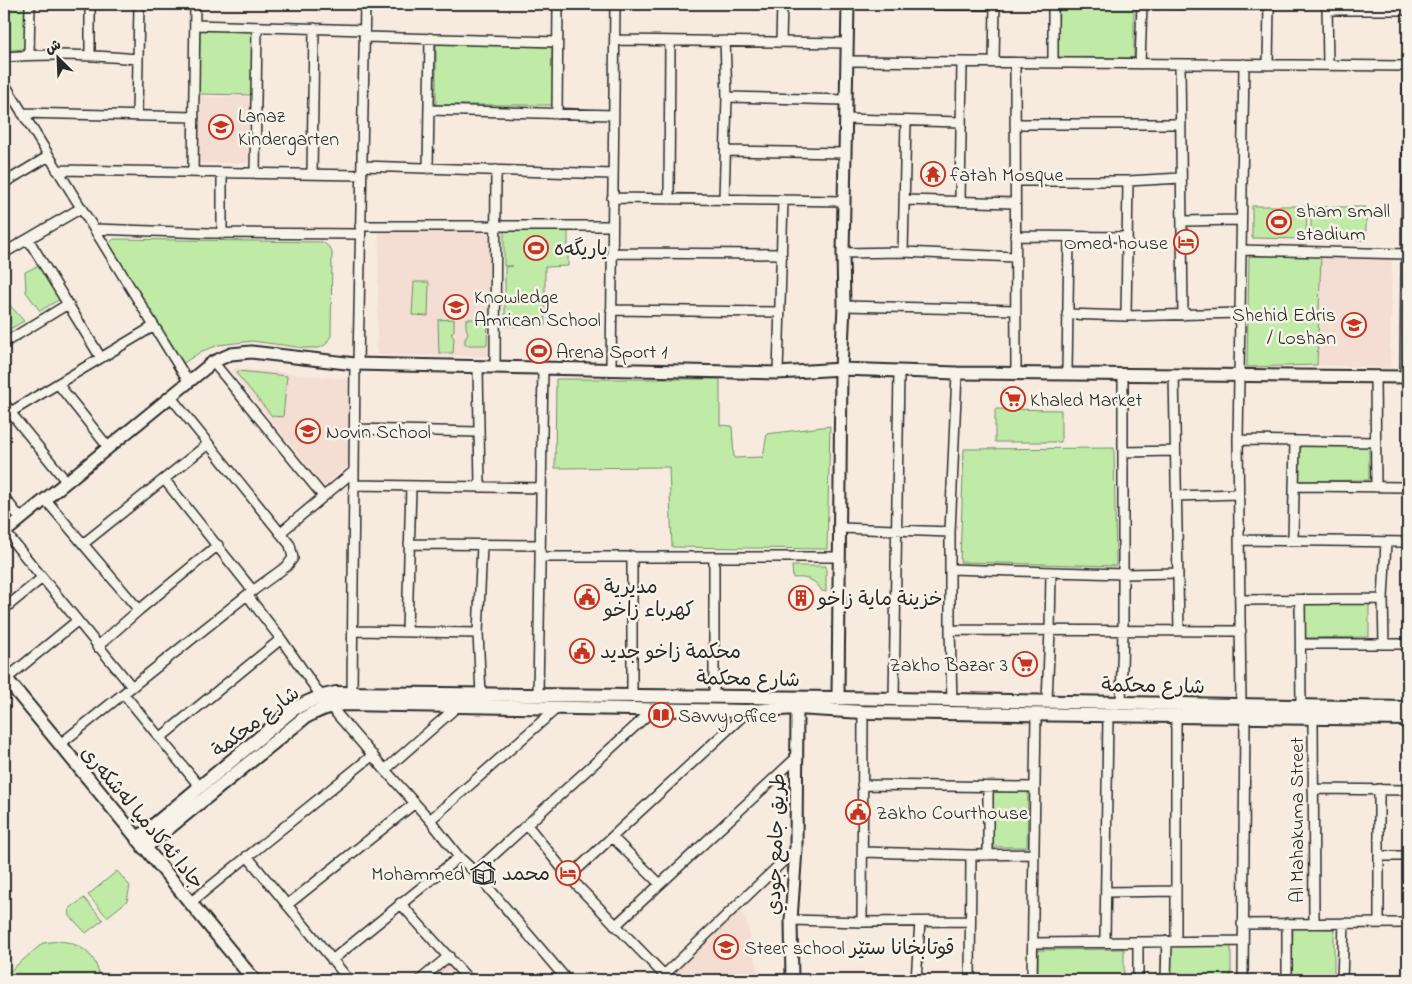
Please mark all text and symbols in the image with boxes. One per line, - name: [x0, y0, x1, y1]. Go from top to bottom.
- north arrow: [32, 32, 82, 82]
- text: ش: [42, 35, 65, 60]
- place label: Lanaz Kindergarten: [238, 103, 339, 156]
- school or university icon: Lanaz Kindergarten: [208, 114, 234, 140]
- temple icon: fatah Mosque: [920, 161, 946, 187]
- place label: fatah Mosque: [950, 162, 1064, 191]
- place label: sham small stadium: [1296, 198, 1390, 250]
- sports icon: sham small stadium: [1266, 209, 1292, 235]
- hotel icon: Omed house: [1173, 229, 1199, 255]
- place label: Omed house: [1064, 230, 1168, 259]
- sports icon: یاریگه‌ه: [523, 235, 549, 261]
- place label: یاریگه‌ه: [554, 236, 608, 265]
- place label: Knowledge Amrican School: [474, 284, 601, 336]
- school or university icon: Knowledge Amrican School: [443, 294, 469, 320]
- place label: Shehid Edris / Loshan: [1232, 302, 1336, 354]
- school or university icon: Shehid Edris / Loshan: [1341, 312, 1367, 338]
- sports icon: Arena Sport 1: [526, 338, 552, 364]
- place label: Arena Sport 1: [556, 339, 668, 368]
- supermarket icon: Khaled Market: [1000, 386, 1026, 412]
- place label: Khaled Market: [1030, 387, 1142, 416]
- school or university icon: Novin School: [295, 418, 321, 444]
- place label: Novin School: [326, 419, 431, 448]
- place label: مديرية كهرباء زاخو: [602, 574, 694, 626]
- public building icon: مديرية كهرباء زاخو: [574, 584, 600, 610]
- building icon: خزينة ماية زاخو: [788, 585, 814, 611]
- place label: خزينة ماية زاخو: [816, 586, 943, 615]
- public building icon: محكمة زاخو جديد: [569, 638, 595, 664]
- place label: محكمة زاخو جديد: [600, 639, 741, 668]
- supermarket icon: Zakho Bazar 3: [1012, 651, 1038, 677]
- place label: Zakho Bazar 3: [889, 652, 1008, 681]
- street label: شارع محكمة: [696, 665, 800, 696]
- street label: شارع محكمة: [1101, 672, 1205, 703]
- street label: شارع محكمة: [206, 680, 307, 766]
- library icon: Savvy office: [648, 702, 674, 728]
- place label: Savvy office: [678, 703, 777, 732]
- street label: Al Mahakuma Street: [1284, 737, 1313, 903]
- street label: جادا ئه‌كادميا له‌شكه‌رى: [72, 740, 210, 897]
- street label: طريق جامع جودي: [761, 772, 794, 916]
- public building icon: Zakho Courthouse: [845, 799, 871, 825]
- place label: Zakho Courthouse: [876, 800, 1028, 829]
- place label: Mohammed 🏠 محمد: [371, 860, 550, 890]
- hotel icon: Mohammed 🏠 محمد: [555, 860, 581, 886]
- school or university icon: Steer school قوتابخانا ستێر: [713, 934, 739, 960]
- place label: Steer school قوتابخانا ستێر: [744, 935, 955, 964]

